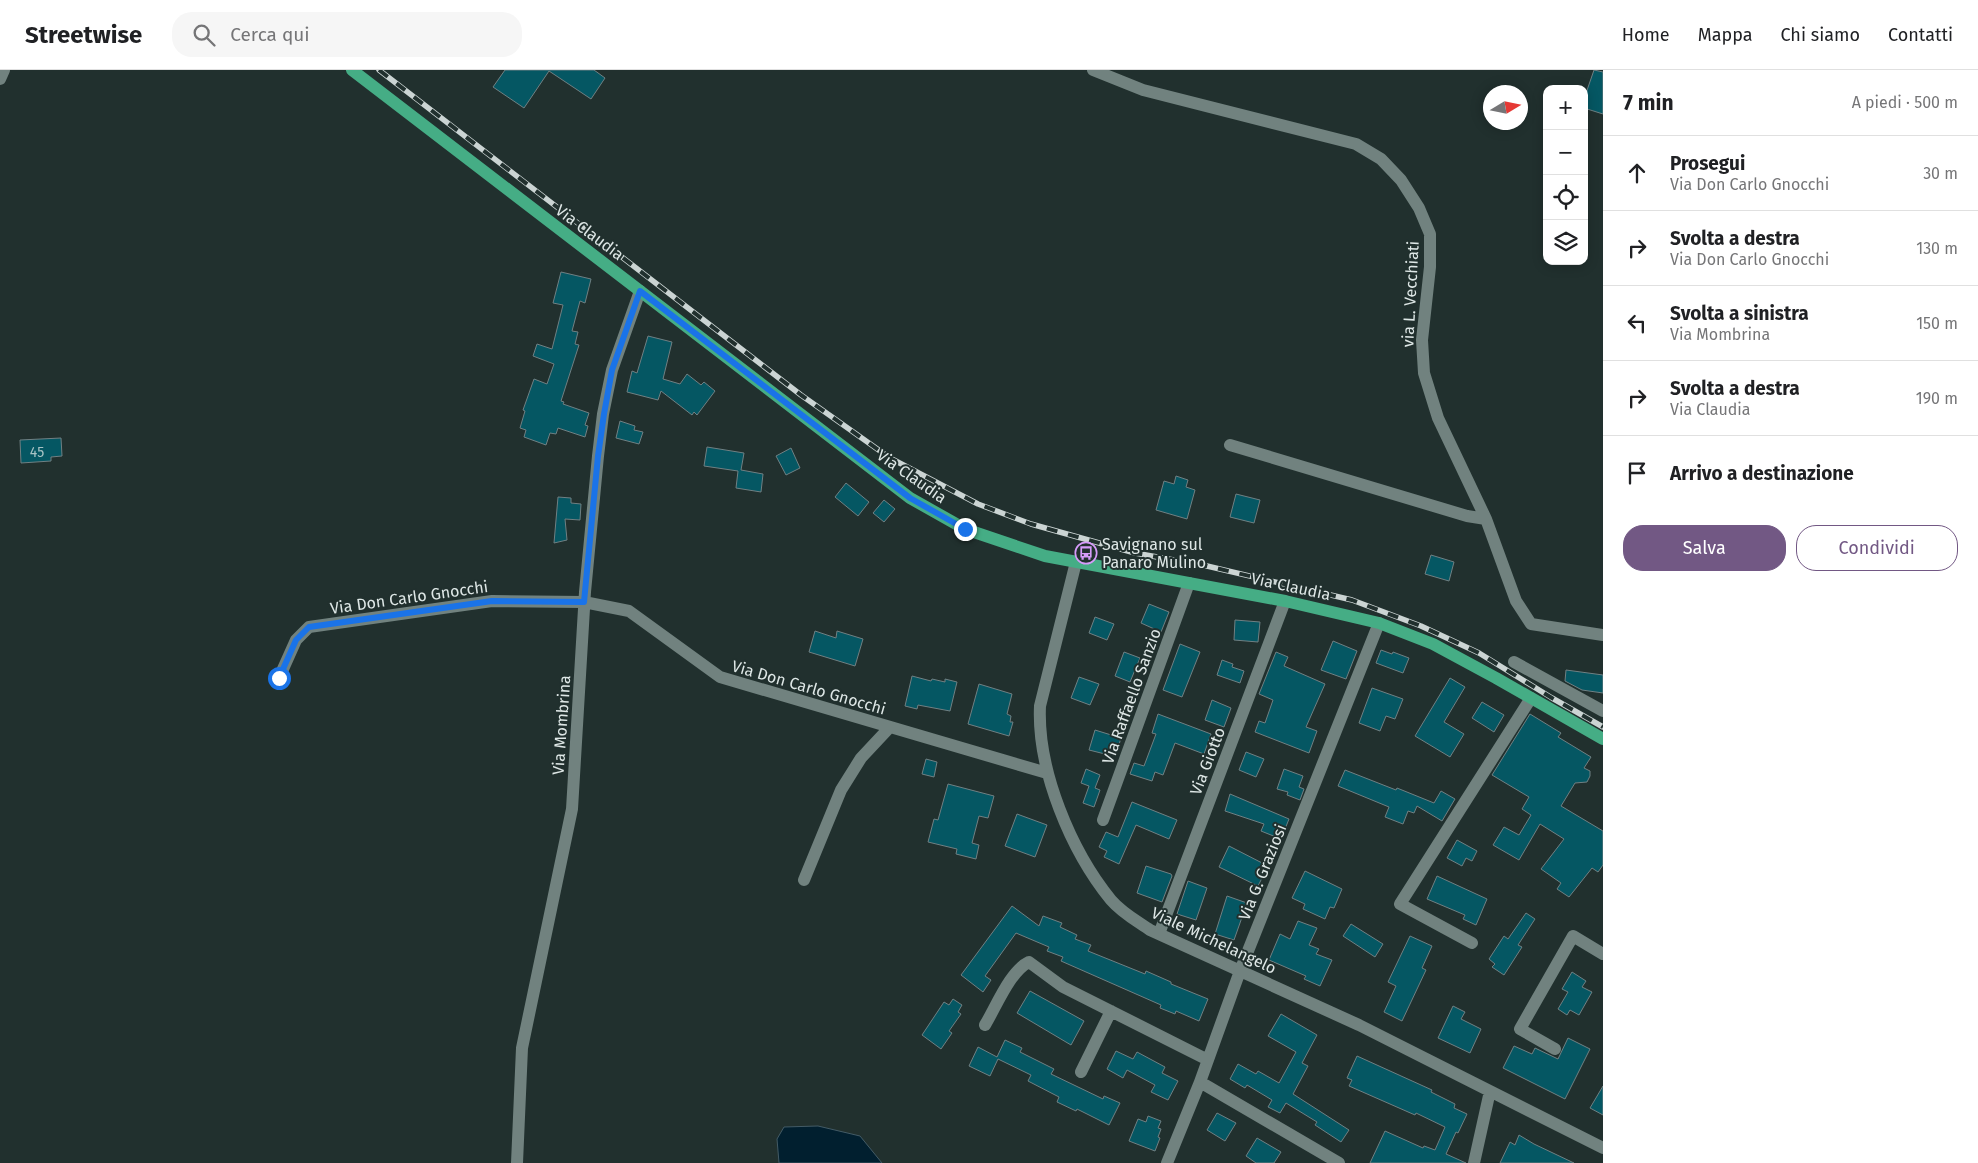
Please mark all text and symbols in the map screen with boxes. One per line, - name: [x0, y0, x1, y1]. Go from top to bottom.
- search box: [172, 12, 522, 57]
- text: Streetwise: [25, 21, 142, 49]
- icon: search: [190, 21, 218, 49]
- text: Cerca qui: [230, 23, 310, 46]
- text: Home: [1622, 24, 1670, 46]
- text: Mappa: [1698, 24, 1752, 46]
- text: Chi siamo: [1780, 24, 1860, 46]
- text: Contatti: [1888, 24, 1953, 46]
- north arrow: [1483, 85, 1528, 130]
- map controls: [1543, 85, 1588, 265]
- button: +: [1543, 85, 1588, 130]
- text: 7 min: [1623, 90, 1674, 116]
- text: A piedi · 500 m: [1852, 93, 1958, 112]
- button: −: [1543, 130, 1588, 175]
- text: Prosegui: [1670, 152, 1745, 175]
- icon: ahead: [1623, 159, 1651, 187]
- text: 30 m: [1923, 164, 1958, 183]
- button: locate: [1543, 175, 1588, 220]
- text: Via Don Carlo Gnocchi: [1670, 175, 1829, 194]
- street label: Via Claudia: [552, 201, 628, 264]
- button: layers: [1543, 220, 1588, 265]
- text: Svolta a destra: [1670, 227, 1800, 250]
- icon: right: [1623, 234, 1651, 262]
- text: 130 m: [1916, 239, 1958, 258]
- street label: via L. Vecchiati: [1398, 240, 1423, 348]
- text: Via Don Carlo Gnocchi: [1670, 250, 1829, 269]
- text: Svolta a sinistra: [1670, 302, 1809, 325]
- icon: left: [1623, 309, 1651, 337]
- text: 150 m: [1916, 314, 1958, 333]
- text: Via Mombrina: [1670, 325, 1770, 344]
- text: Svolta a destra: [1670, 377, 1800, 400]
- icon: right: [1623, 384, 1651, 412]
- text: 190 m: [1916, 389, 1958, 408]
- text: Via Claudia: [1670, 400, 1751, 419]
- house number: 45: [30, 444, 44, 461]
- street label: Via Claudia: [873, 446, 950, 507]
- icon: arrive: [1623, 459, 1651, 487]
- text: Arrivo a destinazione: [1670, 462, 1854, 485]
- route end: [954, 518, 977, 541]
- button: Salva: [1623, 525, 1786, 571]
- button: Condividi: [1796, 525, 1958, 571]
- place label: Savignano sul Panaro Mulino: [1102, 535, 1206, 572]
- bus stop icon: Savignano sul Panaro Mulino: [1074, 541, 1098, 565]
- street label: Via Claudia: [1250, 569, 1332, 604]
- street label: Via Don Carlo Gnocchi: [329, 577, 489, 618]
- street label: Via Raffaello Sanzio: [1098, 626, 1165, 767]
- street label: Via Don Carlo Gnocchi: [730, 656, 888, 719]
- route start: [268, 667, 291, 690]
- street label: Via Mombrina: [549, 674, 574, 776]
- street label: Via Giotto: [1186, 725, 1229, 798]
- street label: Via G. Graziosi: [1235, 821, 1290, 923]
- street label: Viale Michelangelo: [1148, 903, 1279, 978]

